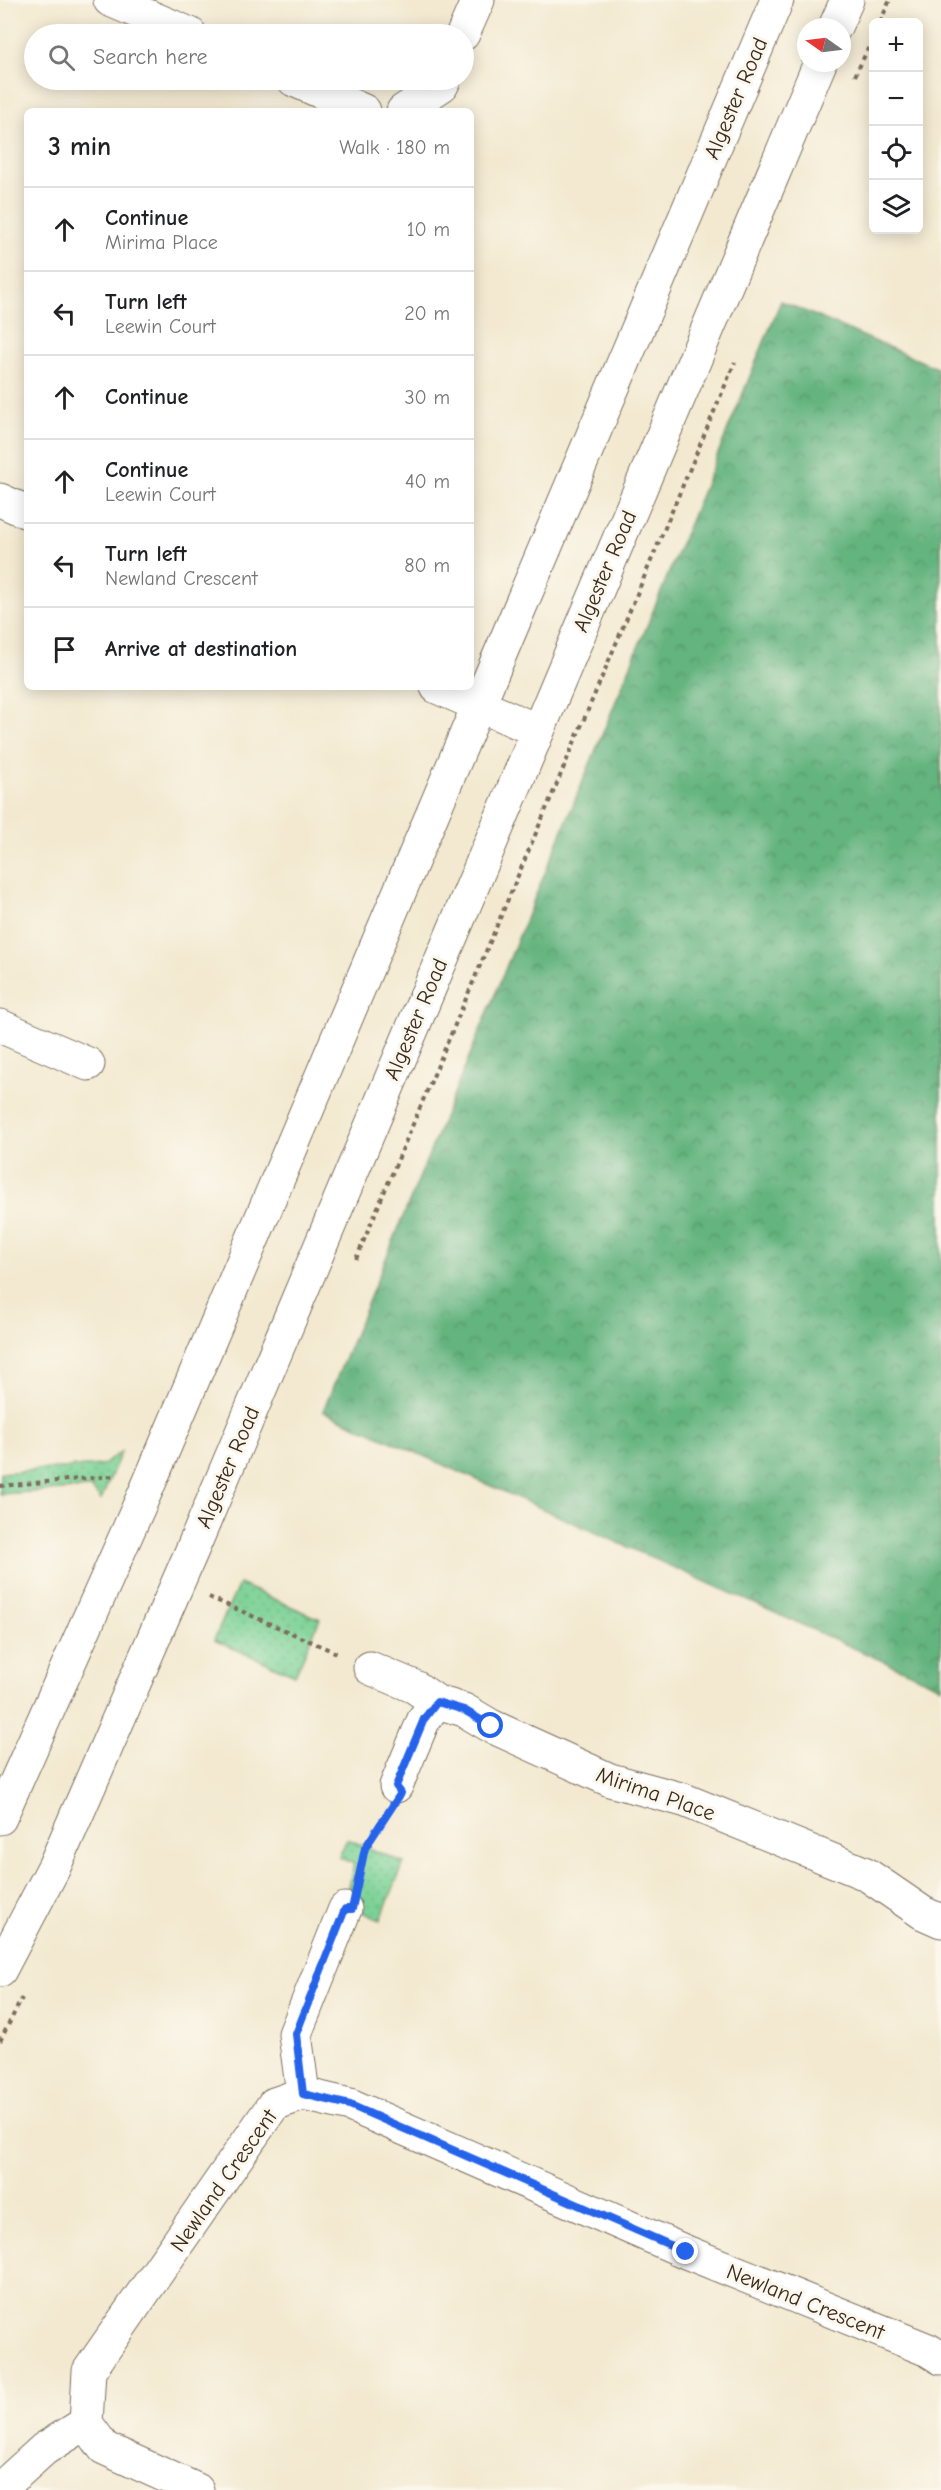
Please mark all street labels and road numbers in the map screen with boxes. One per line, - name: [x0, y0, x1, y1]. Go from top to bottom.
- street label: Algester Road: [699, 34, 773, 163]
- street label: Algester Road: [568, 507, 642, 636]
- street label: Algester Road: [379, 955, 453, 1084]
- street label: Algester Road: [191, 1403, 265, 1532]
- street label: Mirima Place: [593, 1761, 719, 1826]
- street label: Newland Crescent: [165, 2104, 283, 2257]
- street label: Newland Crescent: [723, 2258, 889, 2346]

